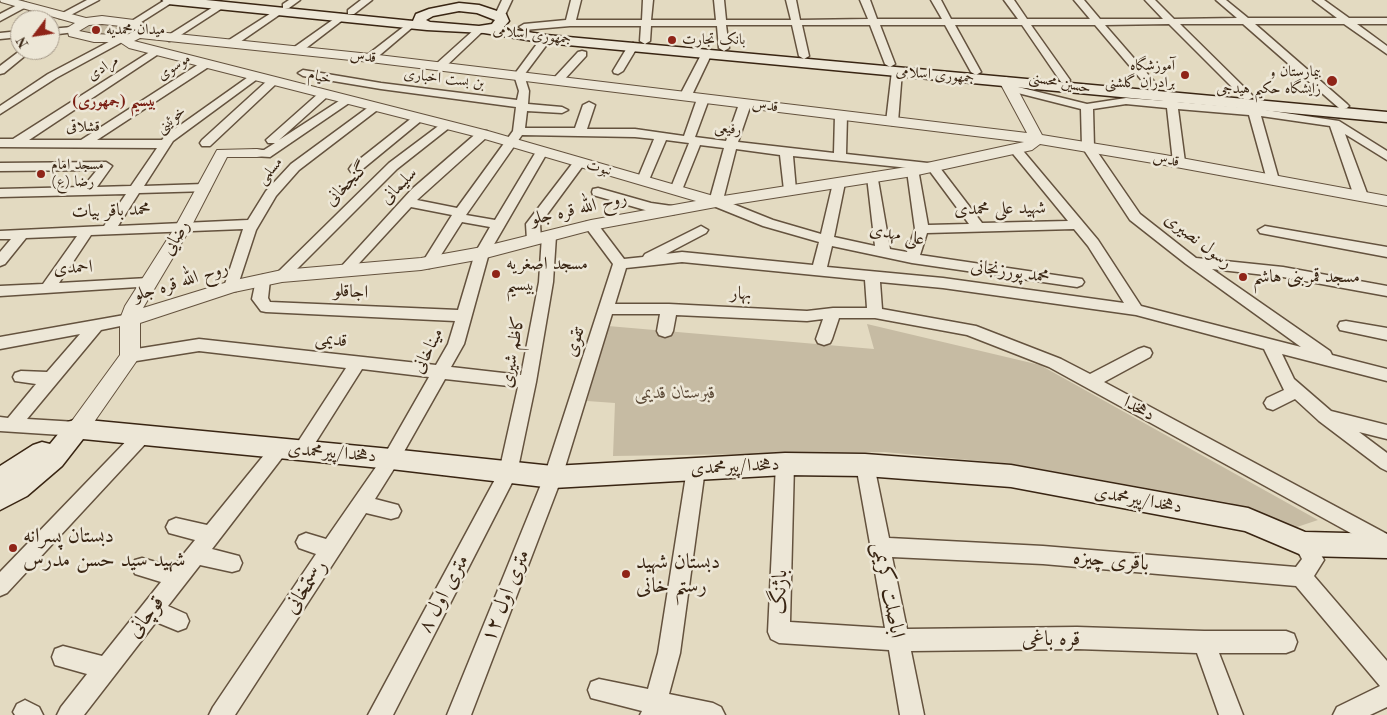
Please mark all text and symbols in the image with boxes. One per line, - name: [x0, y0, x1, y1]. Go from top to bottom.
- north arrow: [10, 10, 60, 60]
- place label: میدان محمدیه: [106, 21, 165, 39]
- street label: جمهوری اسلامی: [492, 21, 572, 49]
- marker: میدان محمدیه: [90, 24, 102, 36]
- place label: بانک تجارت: [682, 31, 745, 49]
- text: N: [14, 34, 32, 50]
- marker: بانک تجارت: [666, 34, 678, 46]
- street label: قدس: [349, 47, 377, 67]
- street label: موسوی: [154, 50, 194, 84]
- street label: مرادی: [84, 51, 122, 85]
- place label: آموزشگاه برادران گلشنی: [1105, 57, 1175, 92]
- street label: جمهوری اسلامی: [895, 63, 975, 87]
- place label: بيمارستان و زايشگاه حكيم هيدجی: [1216, 63, 1321, 98]
- street label: خیام: [306, 65, 334, 89]
- street label: بن بست اخباری: [403, 65, 485, 93]
- street label: حسین محسنی: [1028, 68, 1092, 98]
- marker: آموزشگاه برادران گلشنی: [1179, 69, 1191, 81]
- marker: بيمارستان و زايشگاه حكيم هيدجی: [1325, 74, 1339, 88]
- district label: (بیسیم (جمهوری: [72, 92, 156, 112]
- street label: قدس: [751, 95, 779, 117]
- street label: خوئینی: [153, 102, 189, 138]
- street label: قشلاقی: [66, 118, 100, 136]
- street label: رفیعی: [713, 118, 743, 140]
- street label: قدس: [1151, 149, 1181, 171]
- street label: مسلمی: [253, 154, 287, 188]
- place label: مسجد امام رضا (ع): [51, 156, 104, 191]
- street label: نبوت: [584, 156, 614, 180]
- street label: گنجخانی: [320, 157, 374, 211]
- street label: سلیمانی: [376, 163, 422, 209]
- marker: مسجد امام رضا (ع): [35, 168, 47, 180]
- street label: روح الله قره جلو: [529, 187, 629, 231]
- street label: شهید علی محمدی: [954, 197, 1046, 221]
- street label: محمد باقر بیات: [71, 199, 151, 223]
- street label: رسول نصیری: [1160, 208, 1236, 274]
- street label: رضایی: [157, 217, 195, 259]
- street label: علی مهدی: [868, 219, 926, 251]
- place label: مسجد اصغریه بیسیم: [506, 253, 588, 296]
- street label: احمدی: [53, 256, 93, 280]
- street label: محمد پورزنجانی: [969, 256, 1051, 288]
- street label: روح الله قره جلو: [131, 257, 231, 307]
- place label: مسجد قمربنی هاشم: [1253, 266, 1360, 288]
- marker: مسجد اصغریه بیسیم: [490, 268, 502, 280]
- marker: مسجد قمربنی هاشم: [1237, 271, 1249, 283]
- street label: اجاقلو: [333, 280, 369, 304]
- street label: بهار: [730, 283, 752, 305]
- street label: کاظم شیری: [496, 314, 530, 390]
- street label: تقوی: [560, 324, 590, 360]
- street label: میناخانی: [407, 325, 449, 377]
- street label: قدیمی: [314, 328, 348, 352]
- park label: قبرستان قدیمى: [634, 382, 716, 404]
- street label: دهخدا: [1120, 392, 1158, 426]
- street label: دهخدا/پیرمحمدی: [287, 438, 377, 468]
- street label: دهخدا/پیرمحمدی: [690, 454, 780, 480]
- street label: دهخدا/پیرمحمدی: [1092, 482, 1184, 518]
- place label: دبستان پسرانه شهید سید حسن مدرس: [23, 523, 185, 573]
- street label: اباصلت کریمی: [866, 540, 910, 640]
- marker: دبستان پسرانه شهید سید حسن مدرس: [7, 542, 19, 554]
- street label: باقری چیزه: [1072, 545, 1150, 577]
- street label: ۱۲ متری اول: [476, 546, 536, 646]
- place label: دبستان شهید رستم خانی: [636, 549, 720, 599]
- street label: ۸ متری اول: [413, 550, 475, 638]
- street label: رستمخانی: [279, 555, 333, 619]
- marker: دبستان شهید رستم خانی: [620, 568, 632, 580]
- street label: باژنگ: [767, 569, 793, 615]
- street label: قوچانی: [122, 591, 170, 643]
- street label: قره باغی: [1022, 626, 1080, 652]

